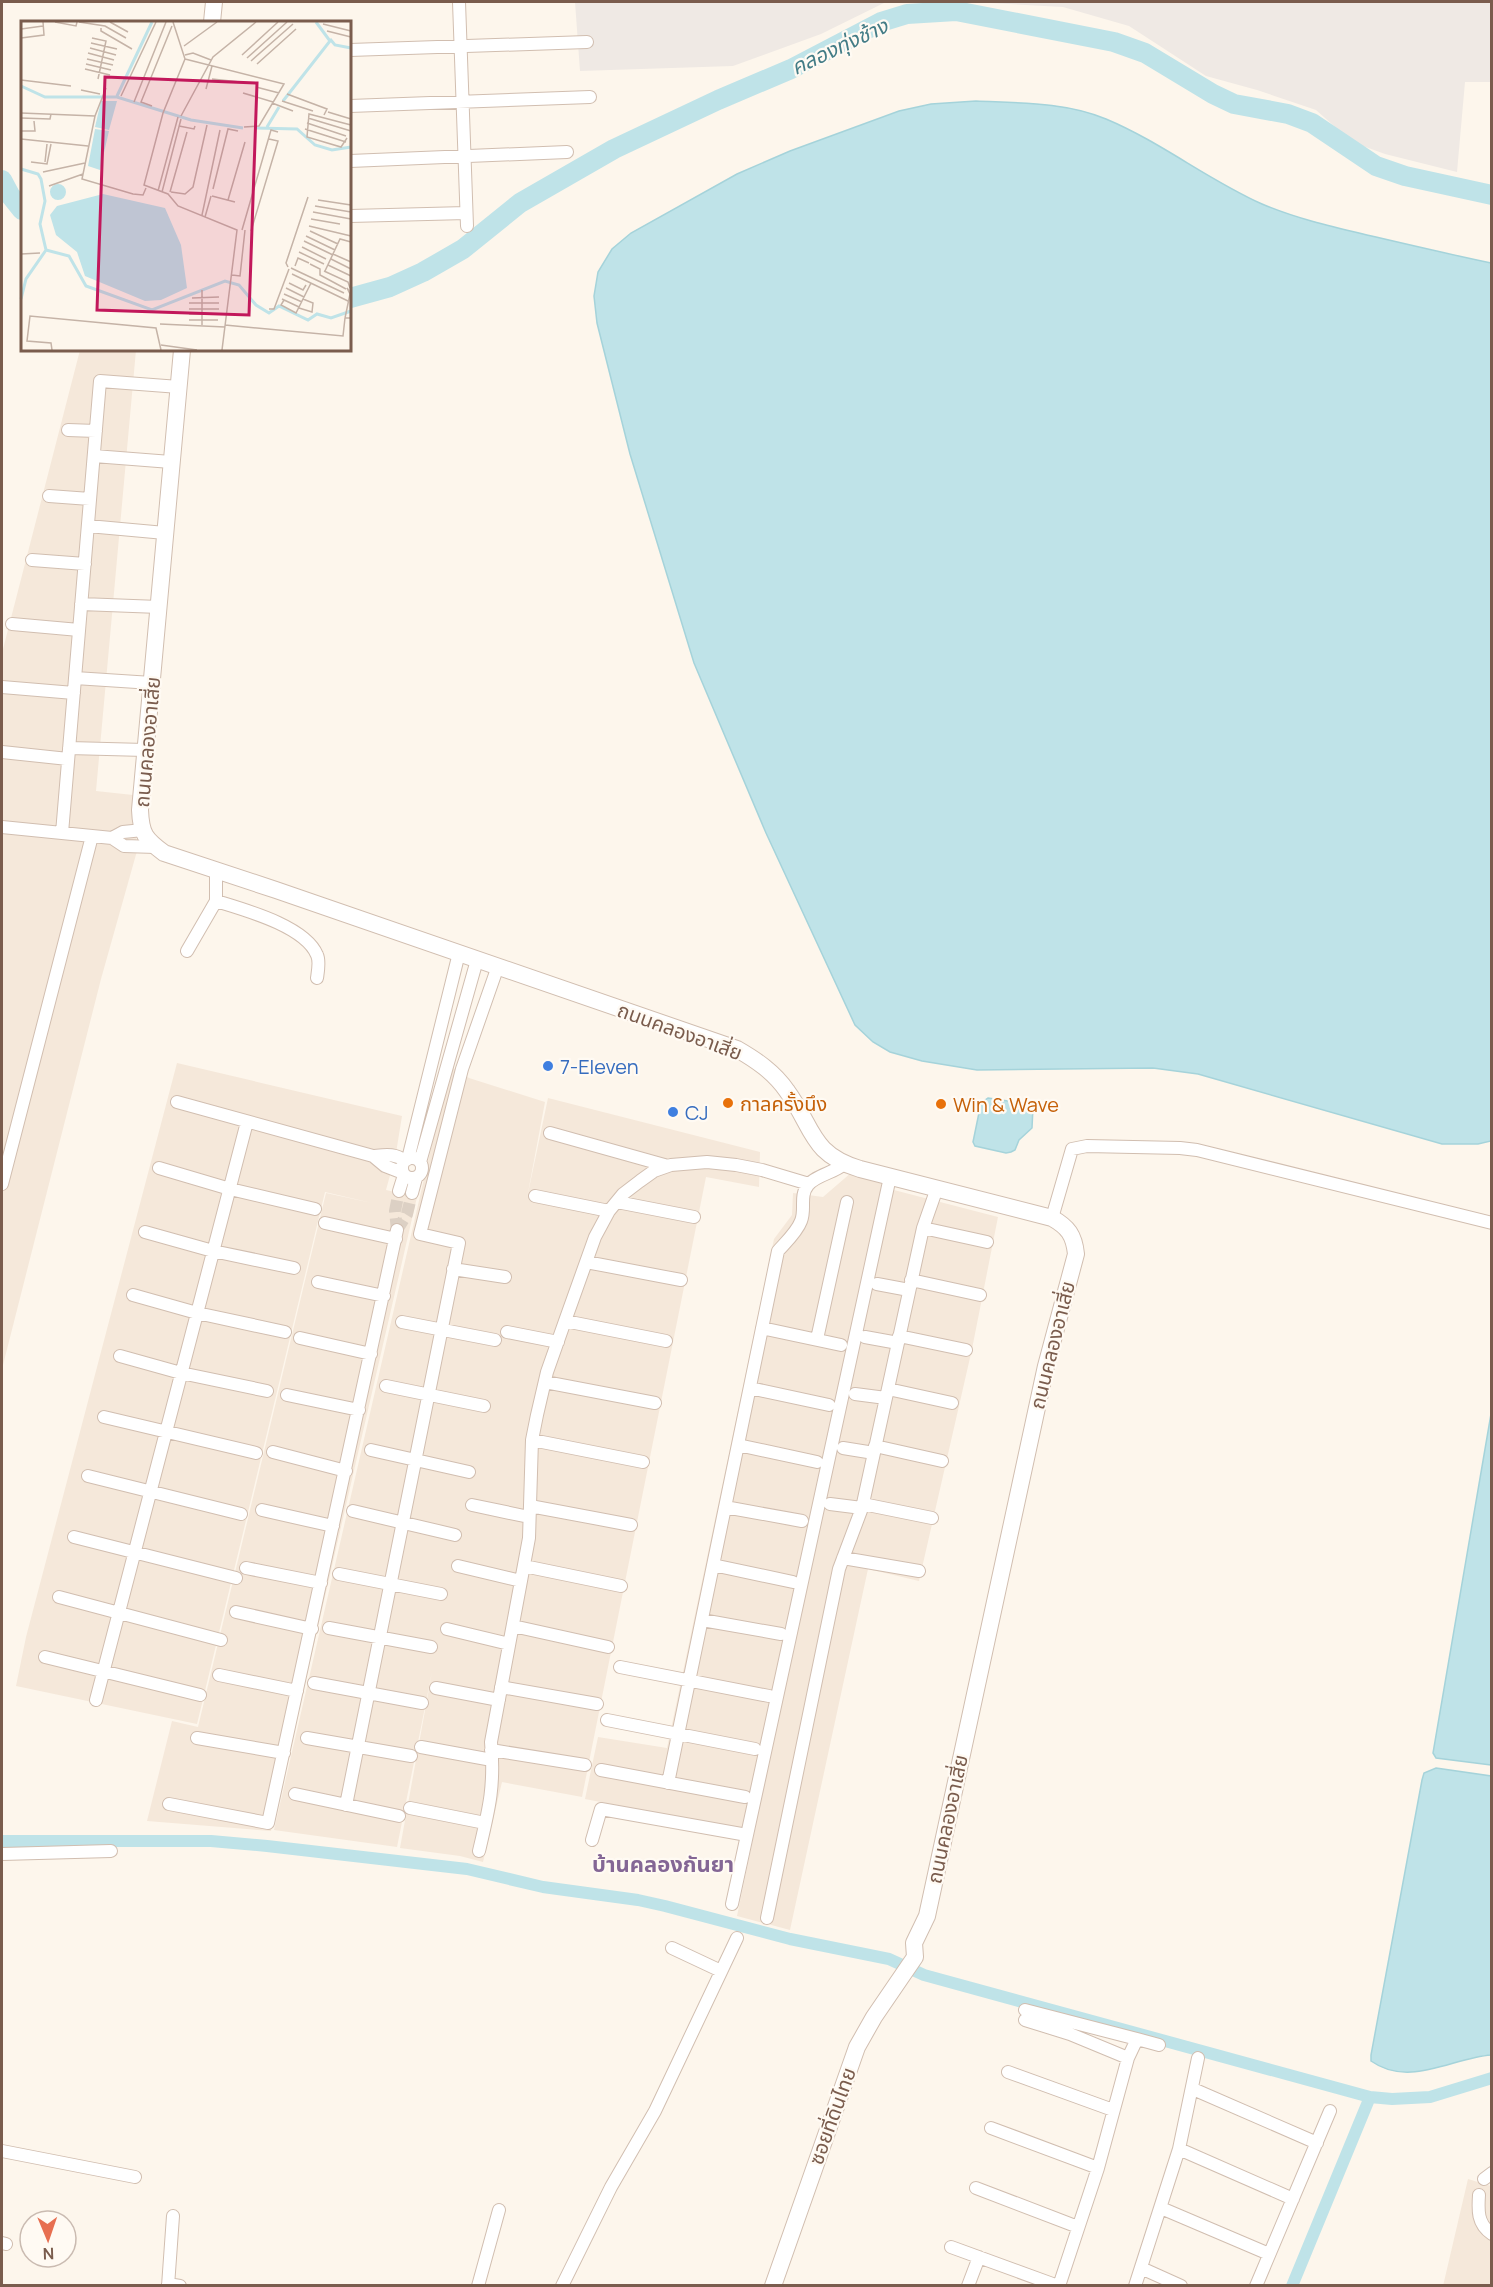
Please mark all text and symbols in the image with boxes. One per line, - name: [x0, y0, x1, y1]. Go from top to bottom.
- water label: คลองทุ่งช้าง: [786, 11, 893, 81]
- inset map: [21, 21, 351, 351]
- street label: ถนนคลองอาเสี่ย: [128, 676, 166, 808]
- street label: ถนนคลองอาเสี่ย: [614, 996, 746, 1066]
- place label: 7-Eleven: [560, 1053, 639, 1080]
- marker: 7-Eleven: [541, 1059, 555, 1073]
- place label: กาลครั้งนึง: [740, 1090, 827, 1117]
- place label: Win & Wave: [953, 1091, 1059, 1118]
- marker: กาลครั้งนึง: [721, 1096, 735, 1110]
- marker: Win & Wave: [934, 1097, 948, 1111]
- place label: CJ: [685, 1099, 709, 1126]
- marker: CJ: [666, 1105, 680, 1119]
- street label: ถนนคลองอาเสี่ย: [1023, 1278, 1081, 1412]
- street label: ถนนคลองอาเสี่ย: [920, 1752, 974, 1886]
- district label: บ้านคลองกันยา: [592, 1849, 734, 1879]
- street label: ซอยที่ดินไทย: [802, 2064, 862, 2168]
- north arrow: [18, 2209, 78, 2269]
- text: N: [42, 2243, 55, 2265]

